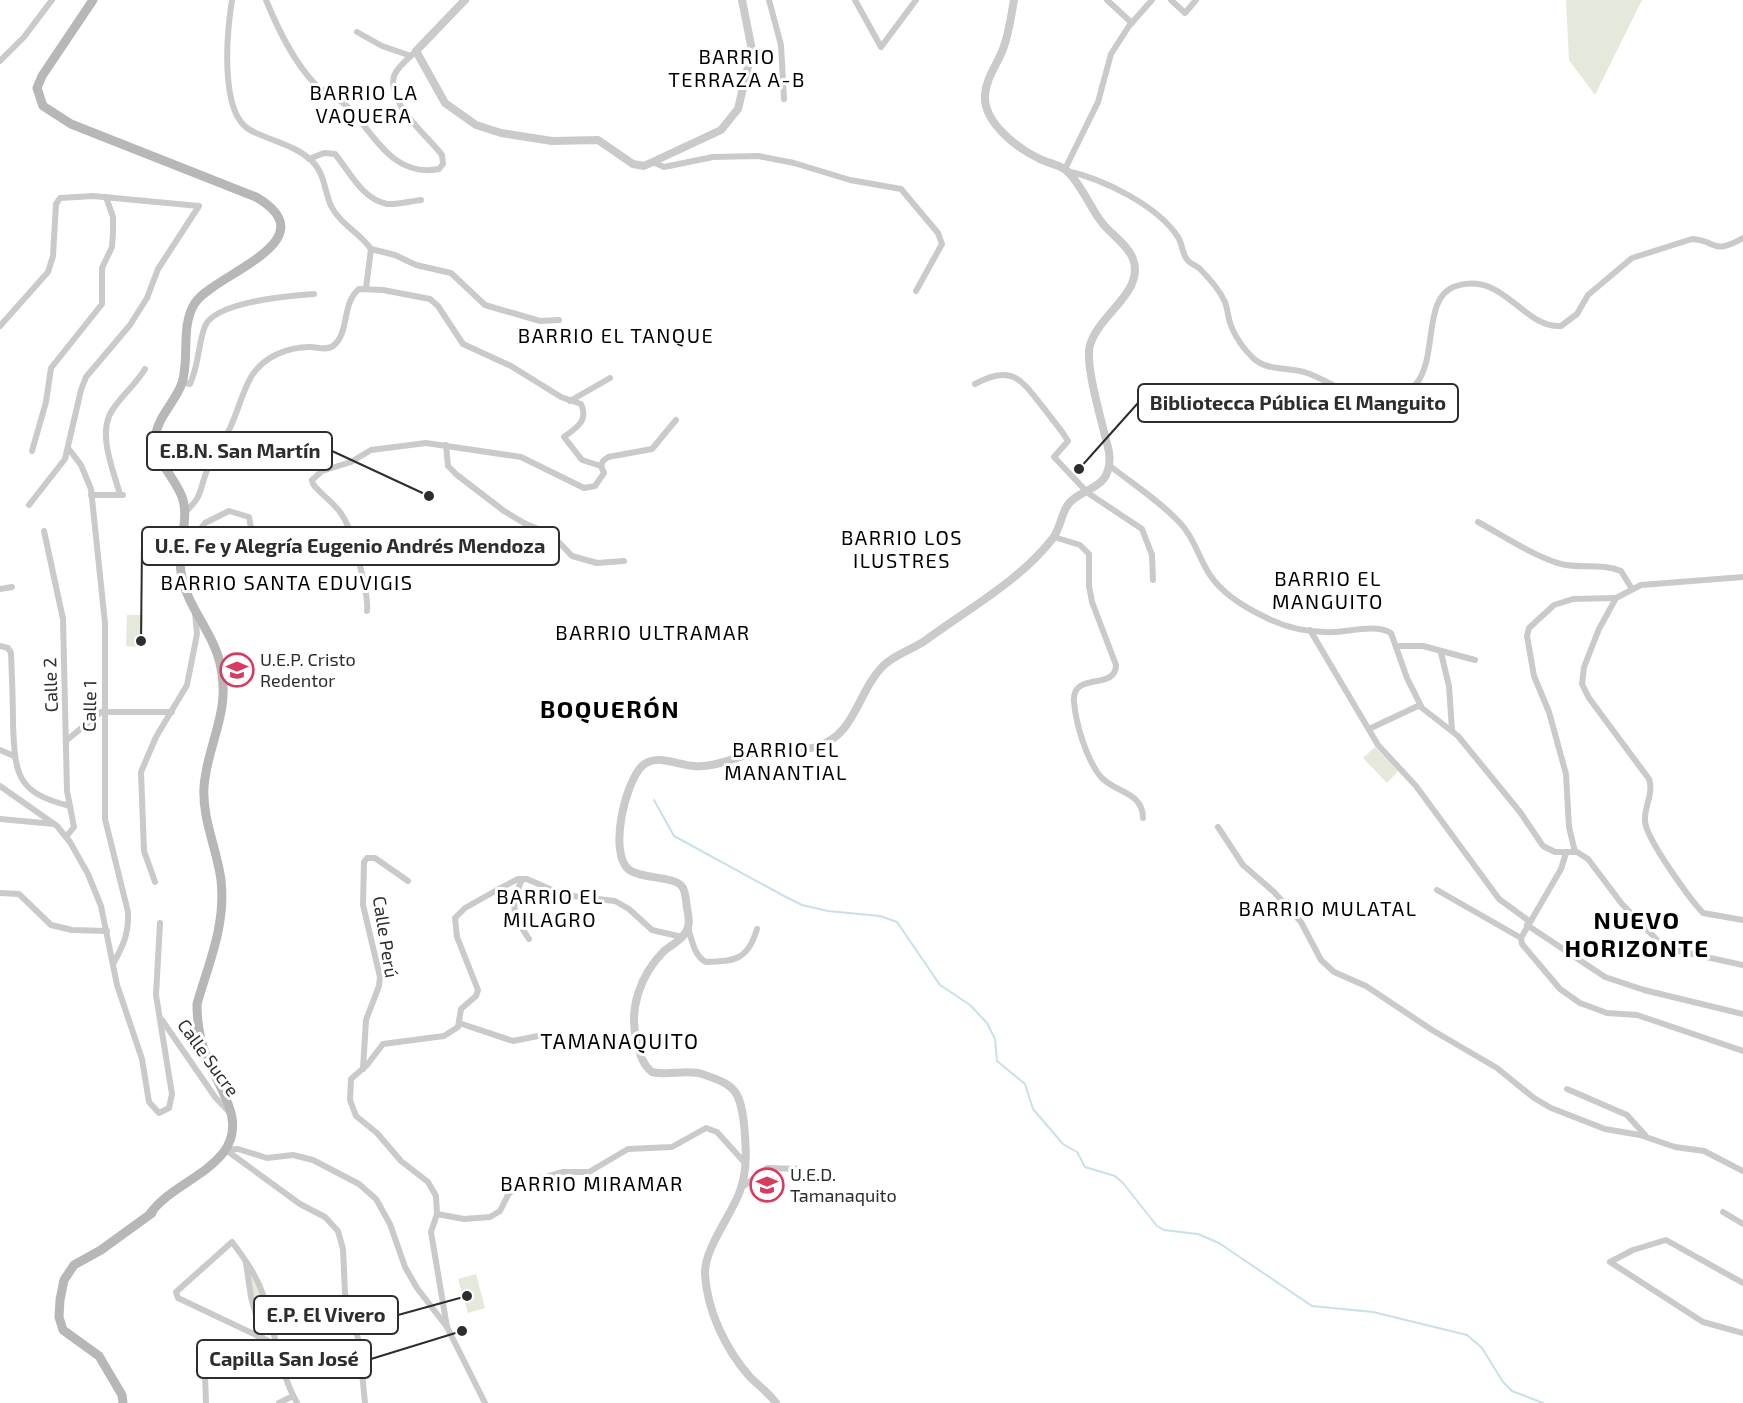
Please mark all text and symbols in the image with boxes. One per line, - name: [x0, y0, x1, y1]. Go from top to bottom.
- district label: BARRIO TERRAZA A-B: [668, 44, 806, 91]
- district label: BARRIO LA VAQUERA: [310, 80, 418, 127]
- district label: BARRIO EL TANQUE: [518, 323, 714, 347]
- callout: Bibliotecca Pública El Manguito: [1138, 384, 1458, 422]
- text: Bibliotecca Pública El Manguito: [1150, 390, 1446, 414]
- callout: E.B.N. San Martín: [147, 432, 332, 470]
- text: E.B.N. San Martín: [159, 438, 321, 462]
- district label: BARRIO LOS ILUSTRES: [841, 525, 963, 572]
- callout: U.E. Fe y Alegría Eugenio Andrés Mendoza: [142, 527, 559, 565]
- text: U.E. Fe y Alegría Eugenio Andrés Mendoza: [155, 533, 545, 558]
- district label: BARRIO EL MANGUITO: [1272, 566, 1384, 613]
- district label: BARRIO SANTA EDUVIGIS: [161, 570, 413, 594]
- district label: BARRIO ULTRAMAR: [555, 620, 751, 644]
- place label: U.E.P. Cristo Redentor: [260, 648, 356, 691]
- school or university icon: U.E.P. Cristo Redentor: [219, 652, 255, 688]
- street label: Calle 2: [38, 657, 62, 713]
- street label: Calle 1: [78, 680, 100, 732]
- district label: BOQUERÓN: [540, 694, 680, 724]
- district label: BARRIO EL MANANTIAL: [724, 737, 848, 784]
- district label: BARRIO EL MILAGRO: [496, 884, 604, 931]
- street label: Calle Perú: [369, 895, 403, 979]
- district label: BARRIO MULATAL: [1238, 896, 1418, 920]
- district label: NUEVO HORIZONTE: [1564, 905, 1710, 962]
- street label: Calle Sucre: [173, 1014, 244, 1100]
- district label: TAMANAQUITO: [540, 1028, 700, 1054]
- place label: U.E.D. Tamanaquito: [790, 1163, 897, 1206]
- school or university icon: U.E.D. Tamanaquito: [749, 1167, 785, 1203]
- district label: BARRIO MIRAMAR: [500, 1171, 684, 1195]
- callout: E.P. El Vivero: [254, 1296, 398, 1334]
- text: E.P. El Vivero: [266, 1302, 386, 1326]
- callout: Capilla San José: [197, 1340, 371, 1378]
- text: Capilla San José: [209, 1346, 359, 1370]

